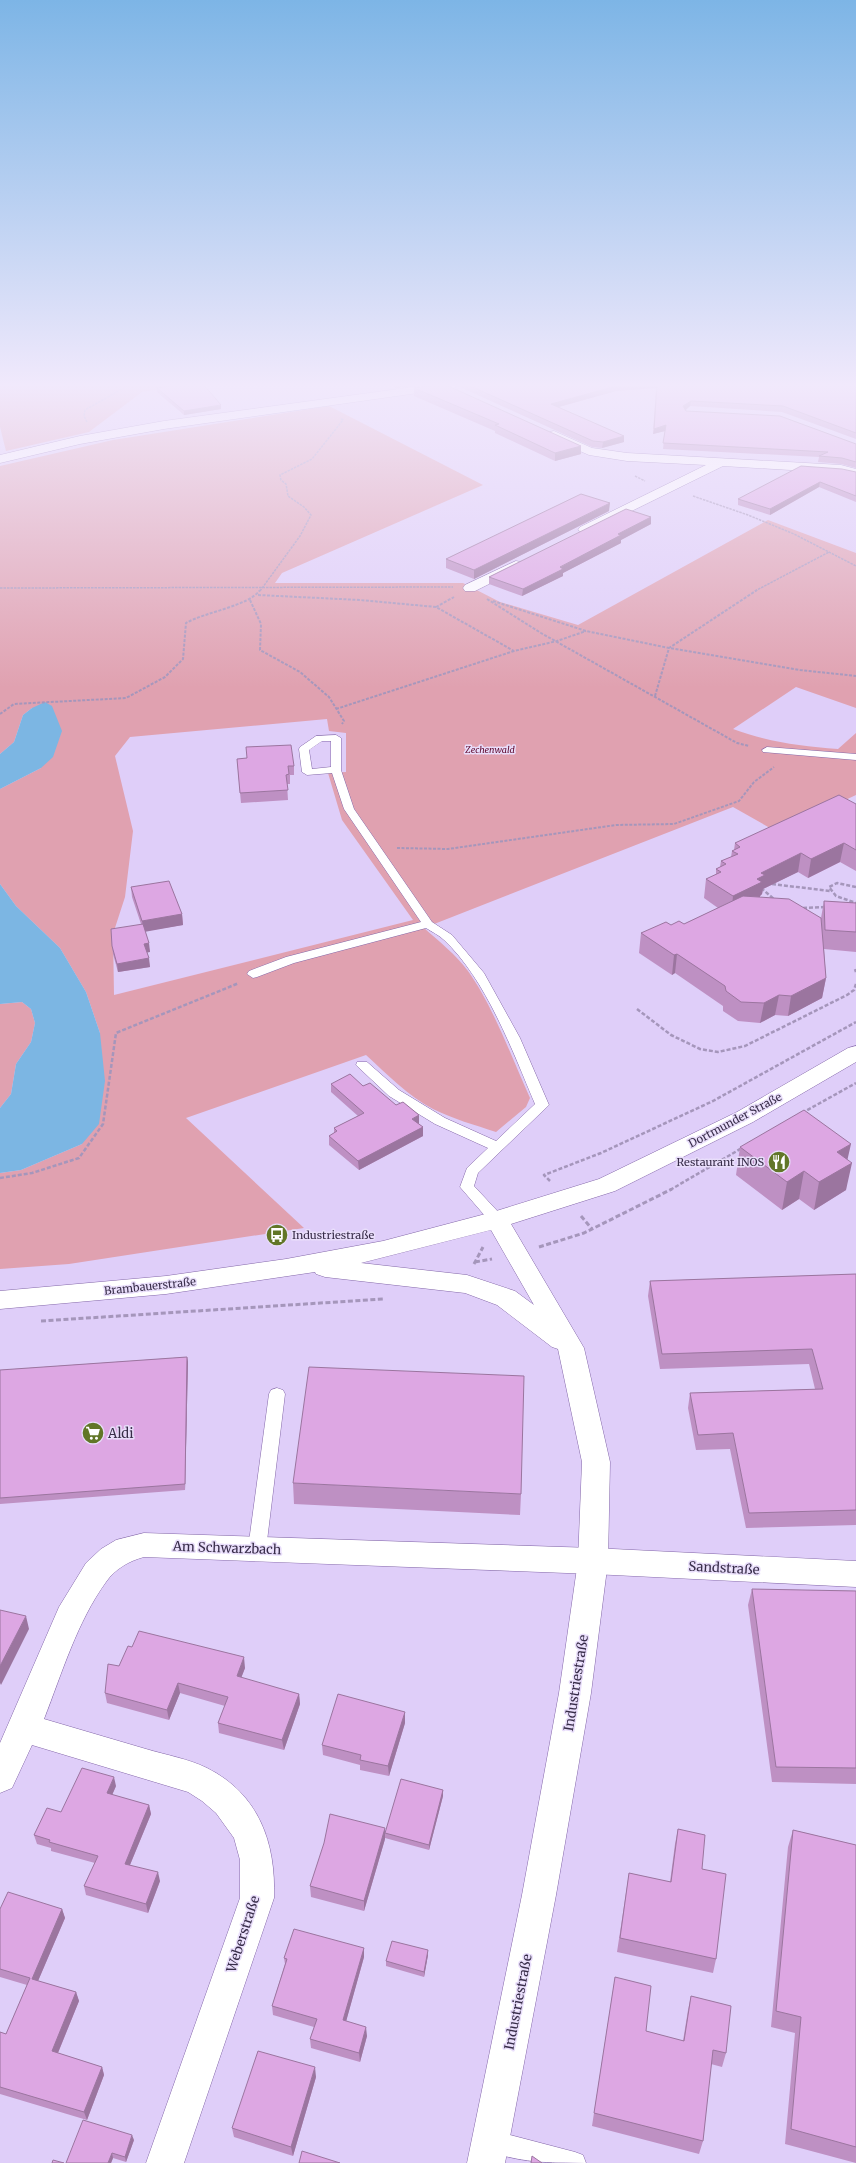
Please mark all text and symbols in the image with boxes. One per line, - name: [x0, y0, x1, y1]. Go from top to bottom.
- park label: Zechenwald: [464, 744, 515, 755]
- street label: Dortmunder Straße: [686, 1089, 784, 1151]
- restaurant icon: Restaurant INOS: [766, 1149, 792, 1175]
- place label: Restaurant INOS: [676, 1155, 764, 1169]
- bus stop icon: Industriestraße: [264, 1222, 290, 1248]
- place label: Industriestraße: [292, 1228, 375, 1242]
- street label: Brambauerstraße: [103, 1274, 197, 1298]
- supermarket icon: Aldi: [80, 1420, 106, 1446]
- place label: Aldi: [107, 1425, 133, 1442]
- street label: Am Schwarzbach: [172, 1538, 282, 1558]
- street label: Sandstraße: [688, 1558, 760, 1578]
- street label: Industriestraße: [560, 1633, 592, 1732]
- street label: Weberstraße: [222, 1893, 263, 1975]
- street label: Industriestraße: [500, 1952, 536, 2051]

